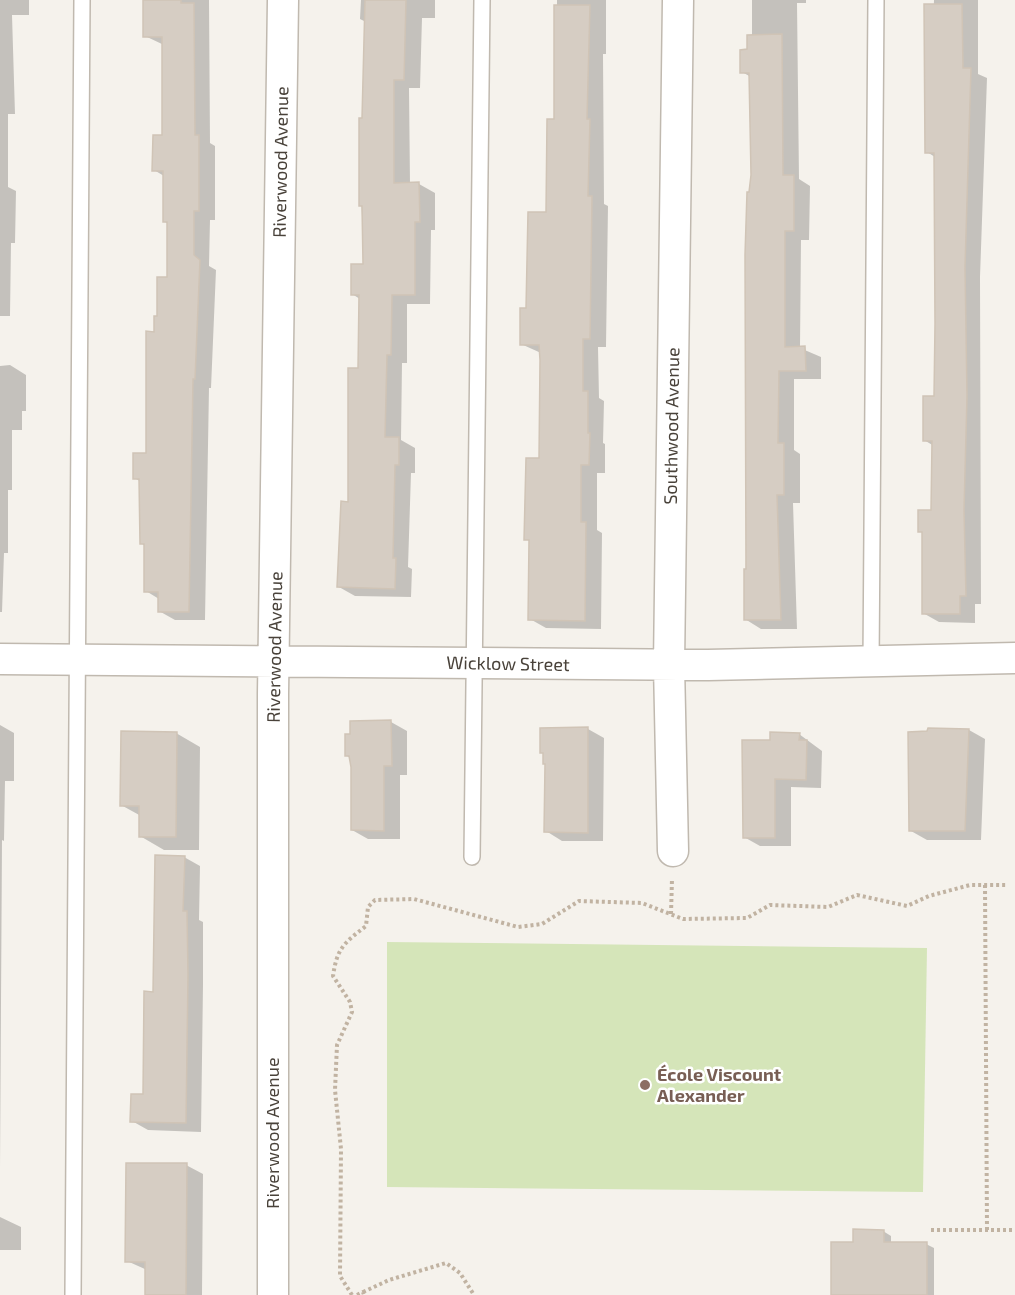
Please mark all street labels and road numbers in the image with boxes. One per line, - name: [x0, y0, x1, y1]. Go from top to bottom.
- street label: Riverwood Avenue: [268, 86, 292, 238]
- street label: Southwood Avenue: [659, 347, 683, 505]
- street label: Riverwood Avenue: [262, 571, 286, 723]
- street label: Wicklow Street: [446, 651, 570, 675]
- street label: Riverwood Avenue: [261, 1057, 283, 1209]

